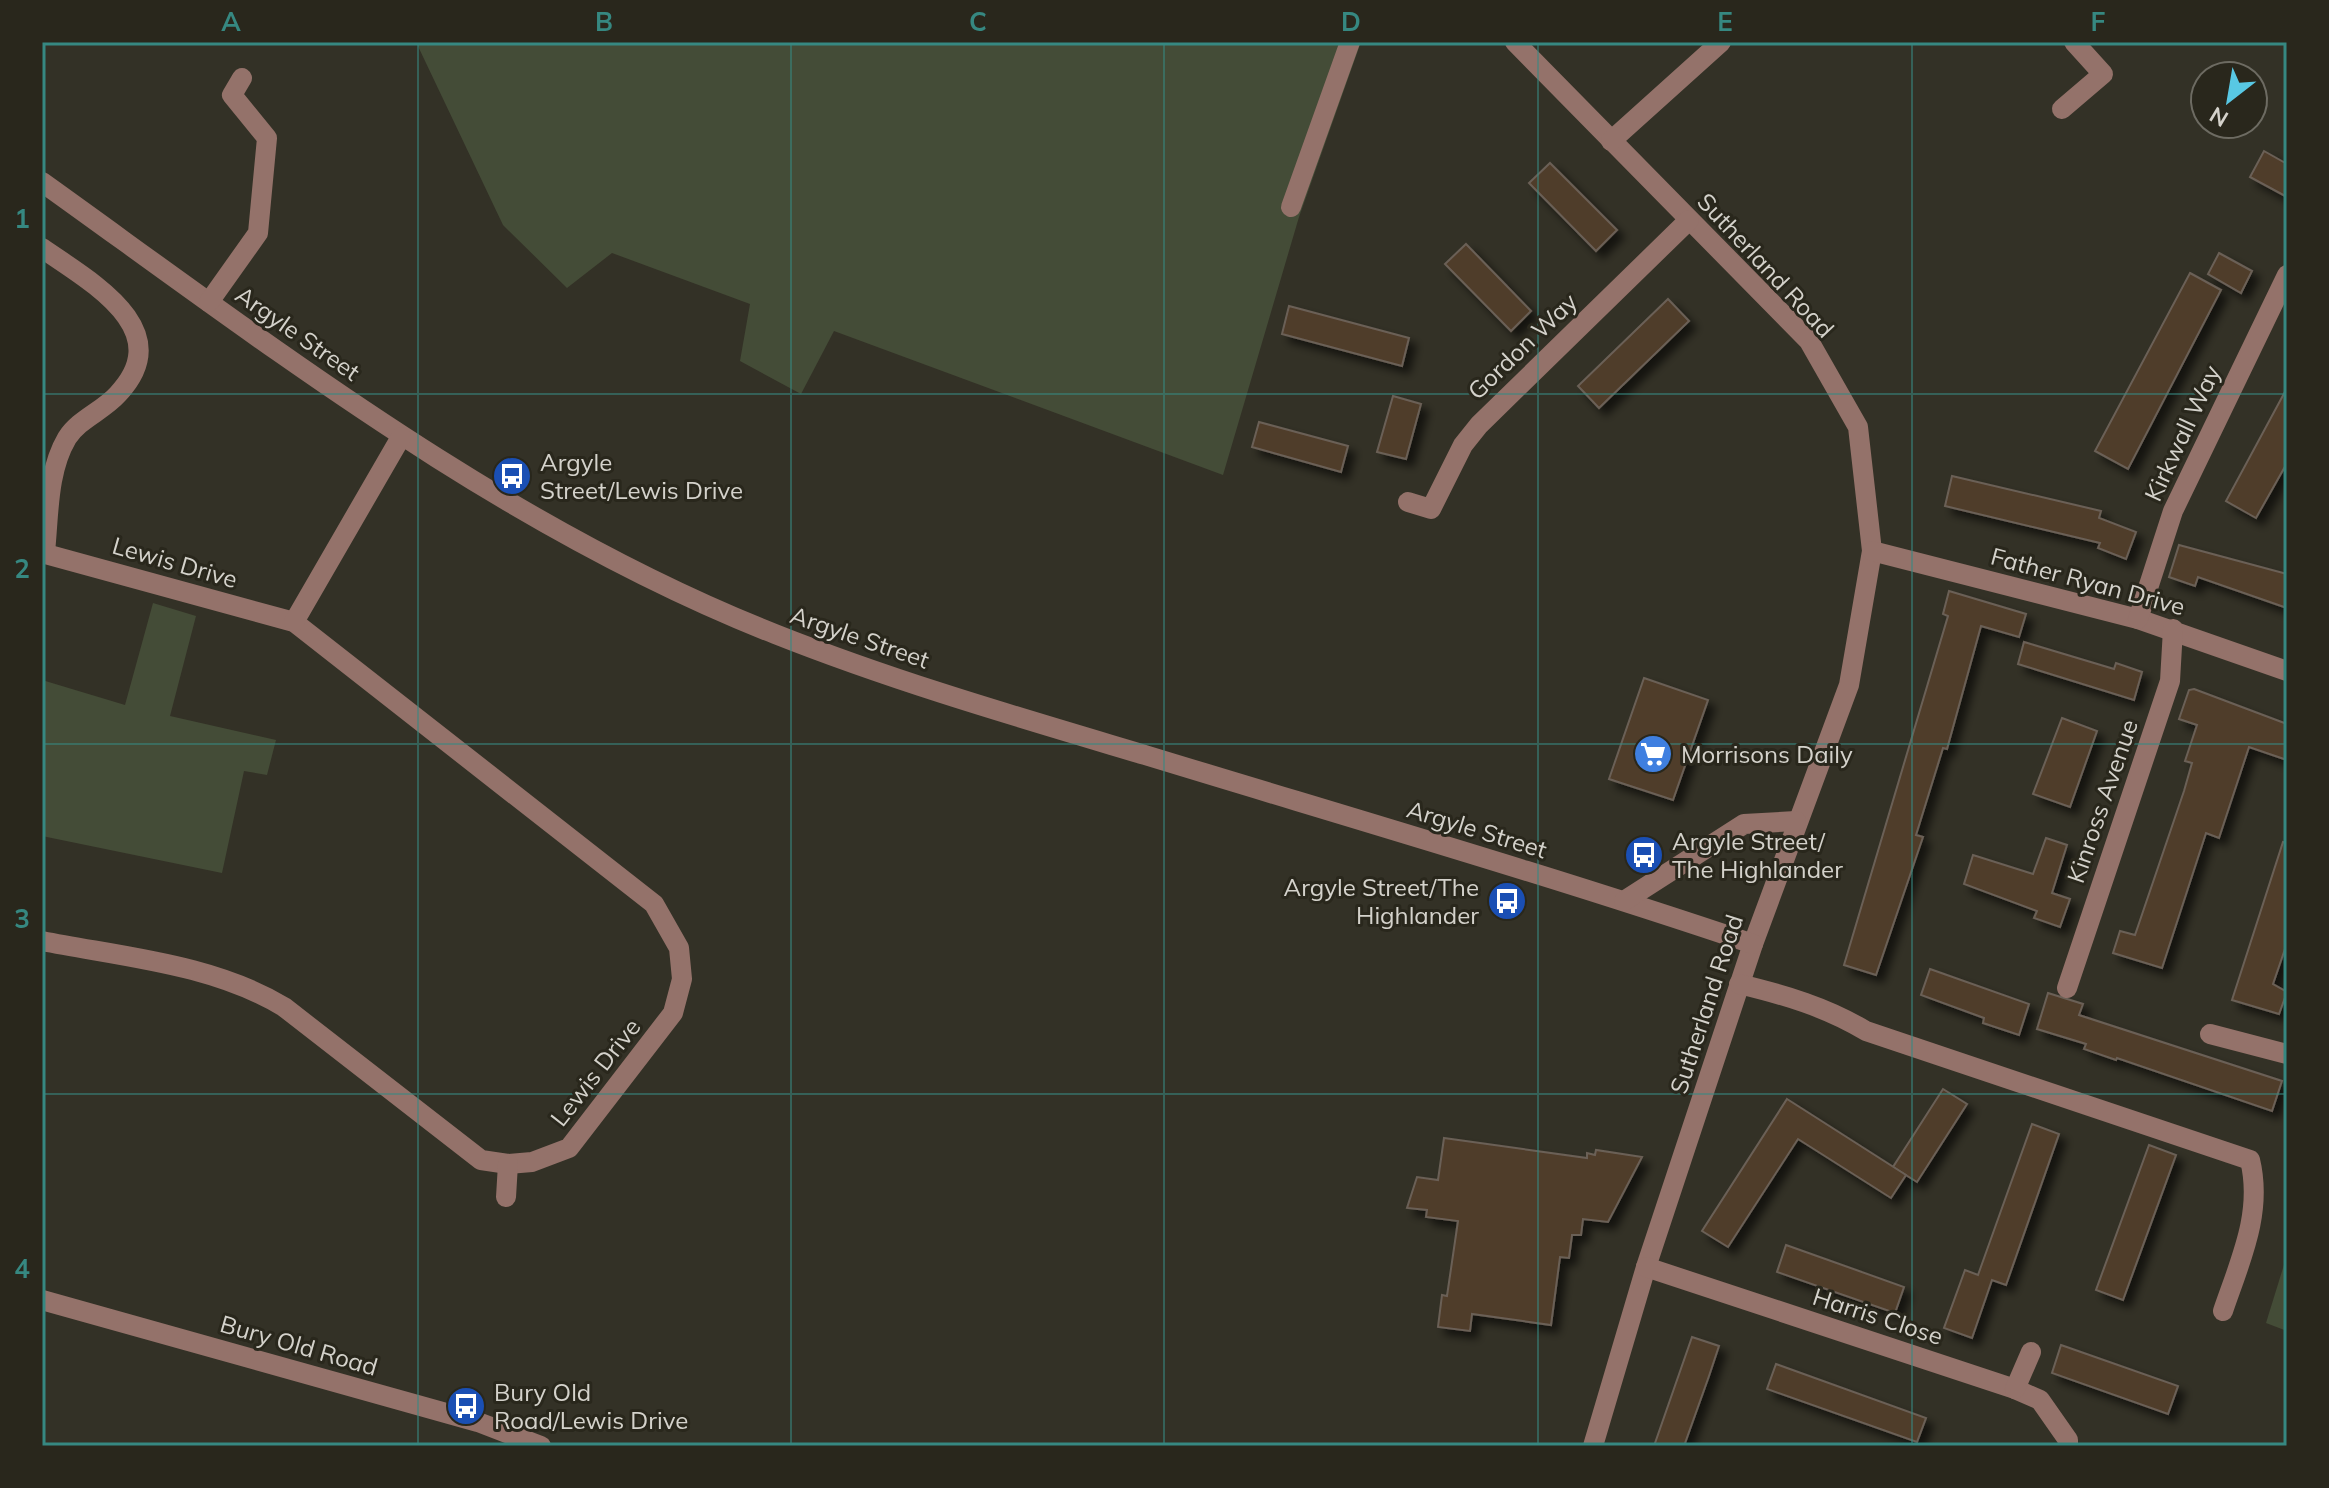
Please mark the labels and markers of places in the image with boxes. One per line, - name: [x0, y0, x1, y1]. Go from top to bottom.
- place label: Argyle Street/Lewis Drive: [540, 447, 743, 505]
- bus stop icon: Argyle Street/Lewis Drive: [491, 455, 533, 497]
- supermarket icon: Morrisons Daily: [1632, 733, 1674, 775]
- place label: Morrisons Daily: [1681, 739, 1853, 769]
- place label: Argyle Street/ The Highlander: [1672, 826, 1843, 884]
- bus stop icon: Argyle Street/ The Highlander: [1623, 834, 1665, 876]
- place label: Argyle Street/The Highlander: [1284, 872, 1479, 930]
- bus stop icon: Argyle Street/The Highlander: [1486, 880, 1528, 922]
- place label: Bury Old Road/Lewis Drive: [494, 1377, 688, 1435]
- bus stop icon: Bury Old Road/Lewis Drive: [445, 1385, 487, 1427]

